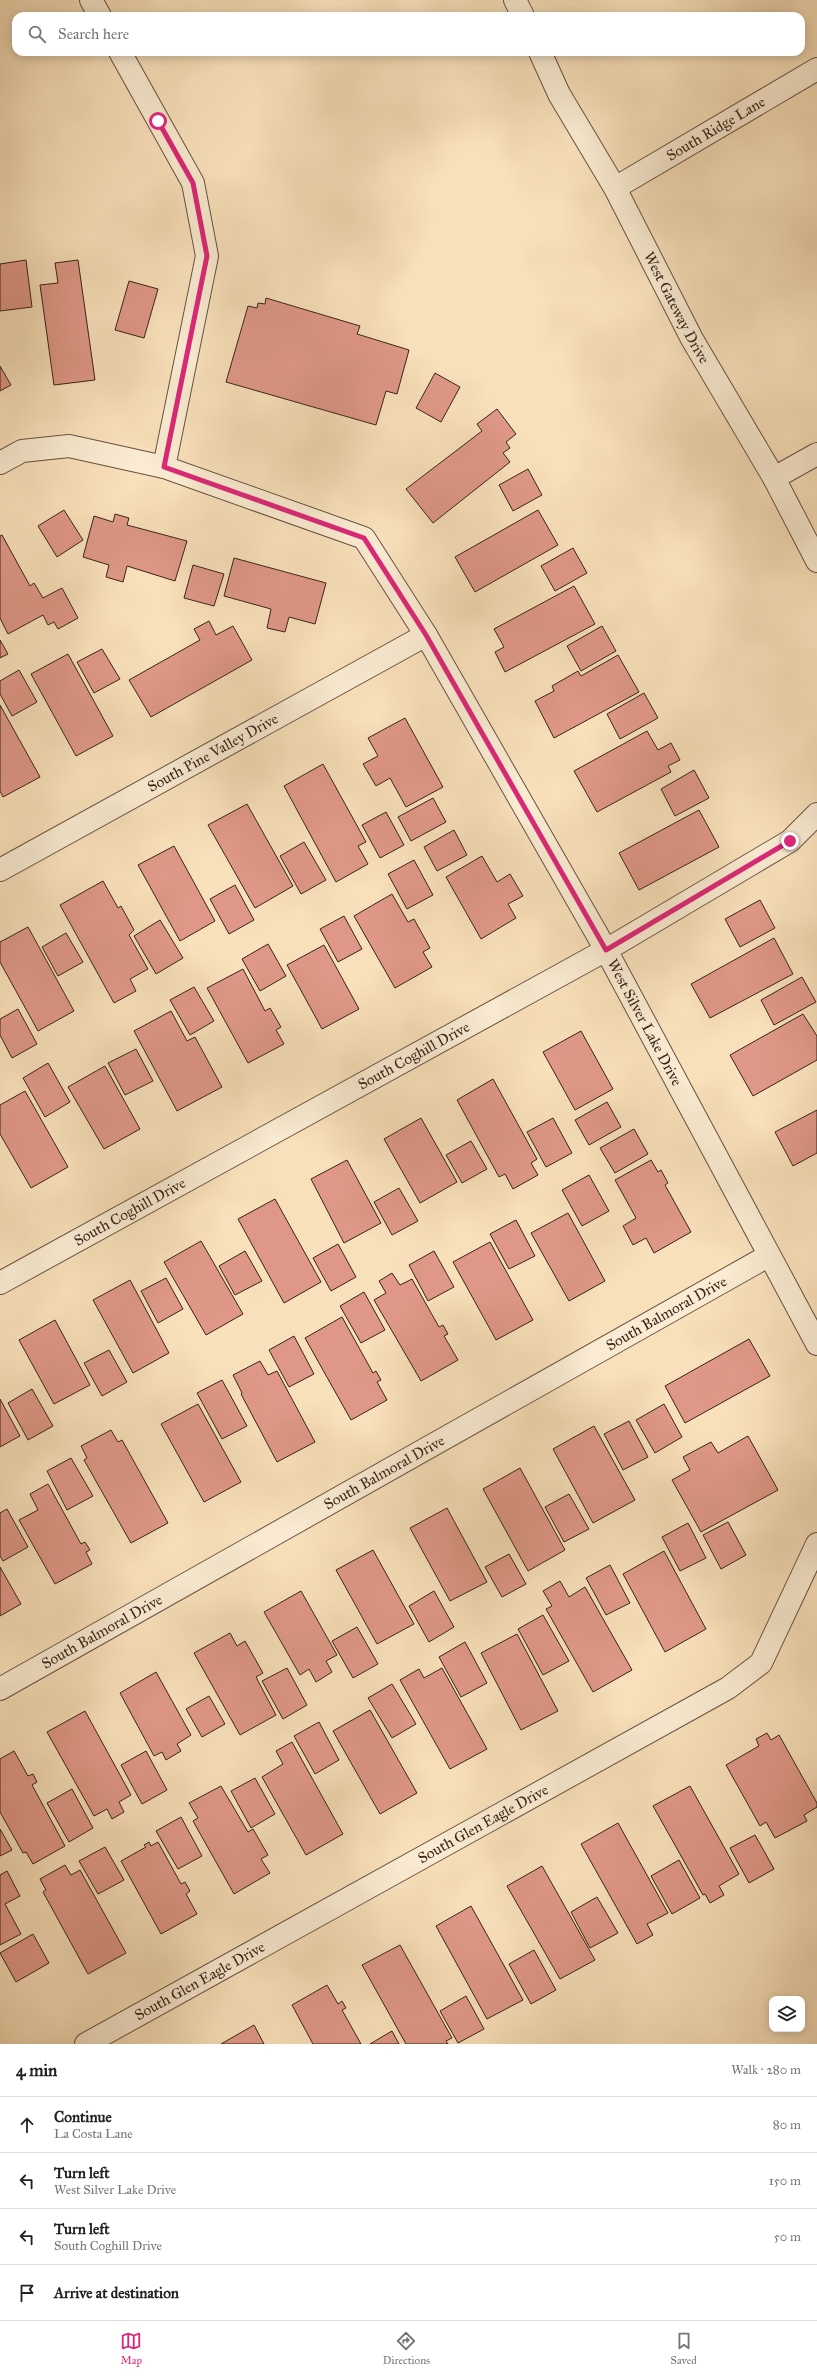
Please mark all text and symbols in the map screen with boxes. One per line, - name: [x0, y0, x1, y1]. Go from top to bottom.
- search box: [12, 12, 805, 56]
- icon: search: [26, 23, 48, 45]
- text: Search here: [58, 25, 129, 43]
- street label: South Ridge Lane: [663, 93, 768, 165]
- route start: [149, 112, 167, 130]
- street label: West Gateway Drive: [640, 249, 713, 367]
- street label: South Pine Valley Drive: [144, 709, 281, 796]
- route end: [781, 832, 799, 850]
- street label: West Silver Lake Drive: [604, 956, 686, 1089]
- street label: South Coghill Drive: [355, 1018, 473, 1094]
- street label: South Coghill Drive: [71, 1174, 189, 1250]
- street label: South Balmoral Drive: [603, 1272, 730, 1354]
- street label: South Balmoral Drive: [321, 1431, 448, 1514]
- street label: South Balmoral Drive: [38, 1590, 165, 1673]
- street label: South Glen Eagle Drive: [415, 1781, 551, 1867]
- street label: South Glen Eagle Drive: [131, 1938, 268, 2024]
- map controls: [769, 1996, 805, 2032]
- button: layers: [769, 1996, 805, 2032]
- text: 4 min: [16, 2060, 57, 2081]
- text: Walk · 280 m: [731, 2062, 801, 2078]
- text: Continue: [54, 2108, 112, 2126]
- icon: ahead: [16, 2114, 38, 2136]
- text: 80 m: [773, 2117, 801, 2133]
- text: La Costa Lane: [54, 2126, 133, 2142]
- text: Turn left: [54, 2164, 110, 2182]
- icon: left: [16, 2170, 38, 2192]
- text: 150 m: [769, 2173, 801, 2189]
- text: West Silver Lake Drive: [54, 2182, 176, 2198]
- text: Turn left: [54, 2220, 110, 2238]
- icon: left: [16, 2226, 38, 2248]
- text: 50 m: [774, 2229, 801, 2245]
- text: South Coghill Drive: [54, 2238, 162, 2254]
- icon: arrive: [16, 2282, 38, 2304]
- text: Arrive at destination: [54, 2284, 179, 2302]
- tab: Map: [120, 2330, 142, 2367]
- tab: Directions: [383, 2330, 430, 2367]
- tab: Saved: [671, 2330, 697, 2367]

